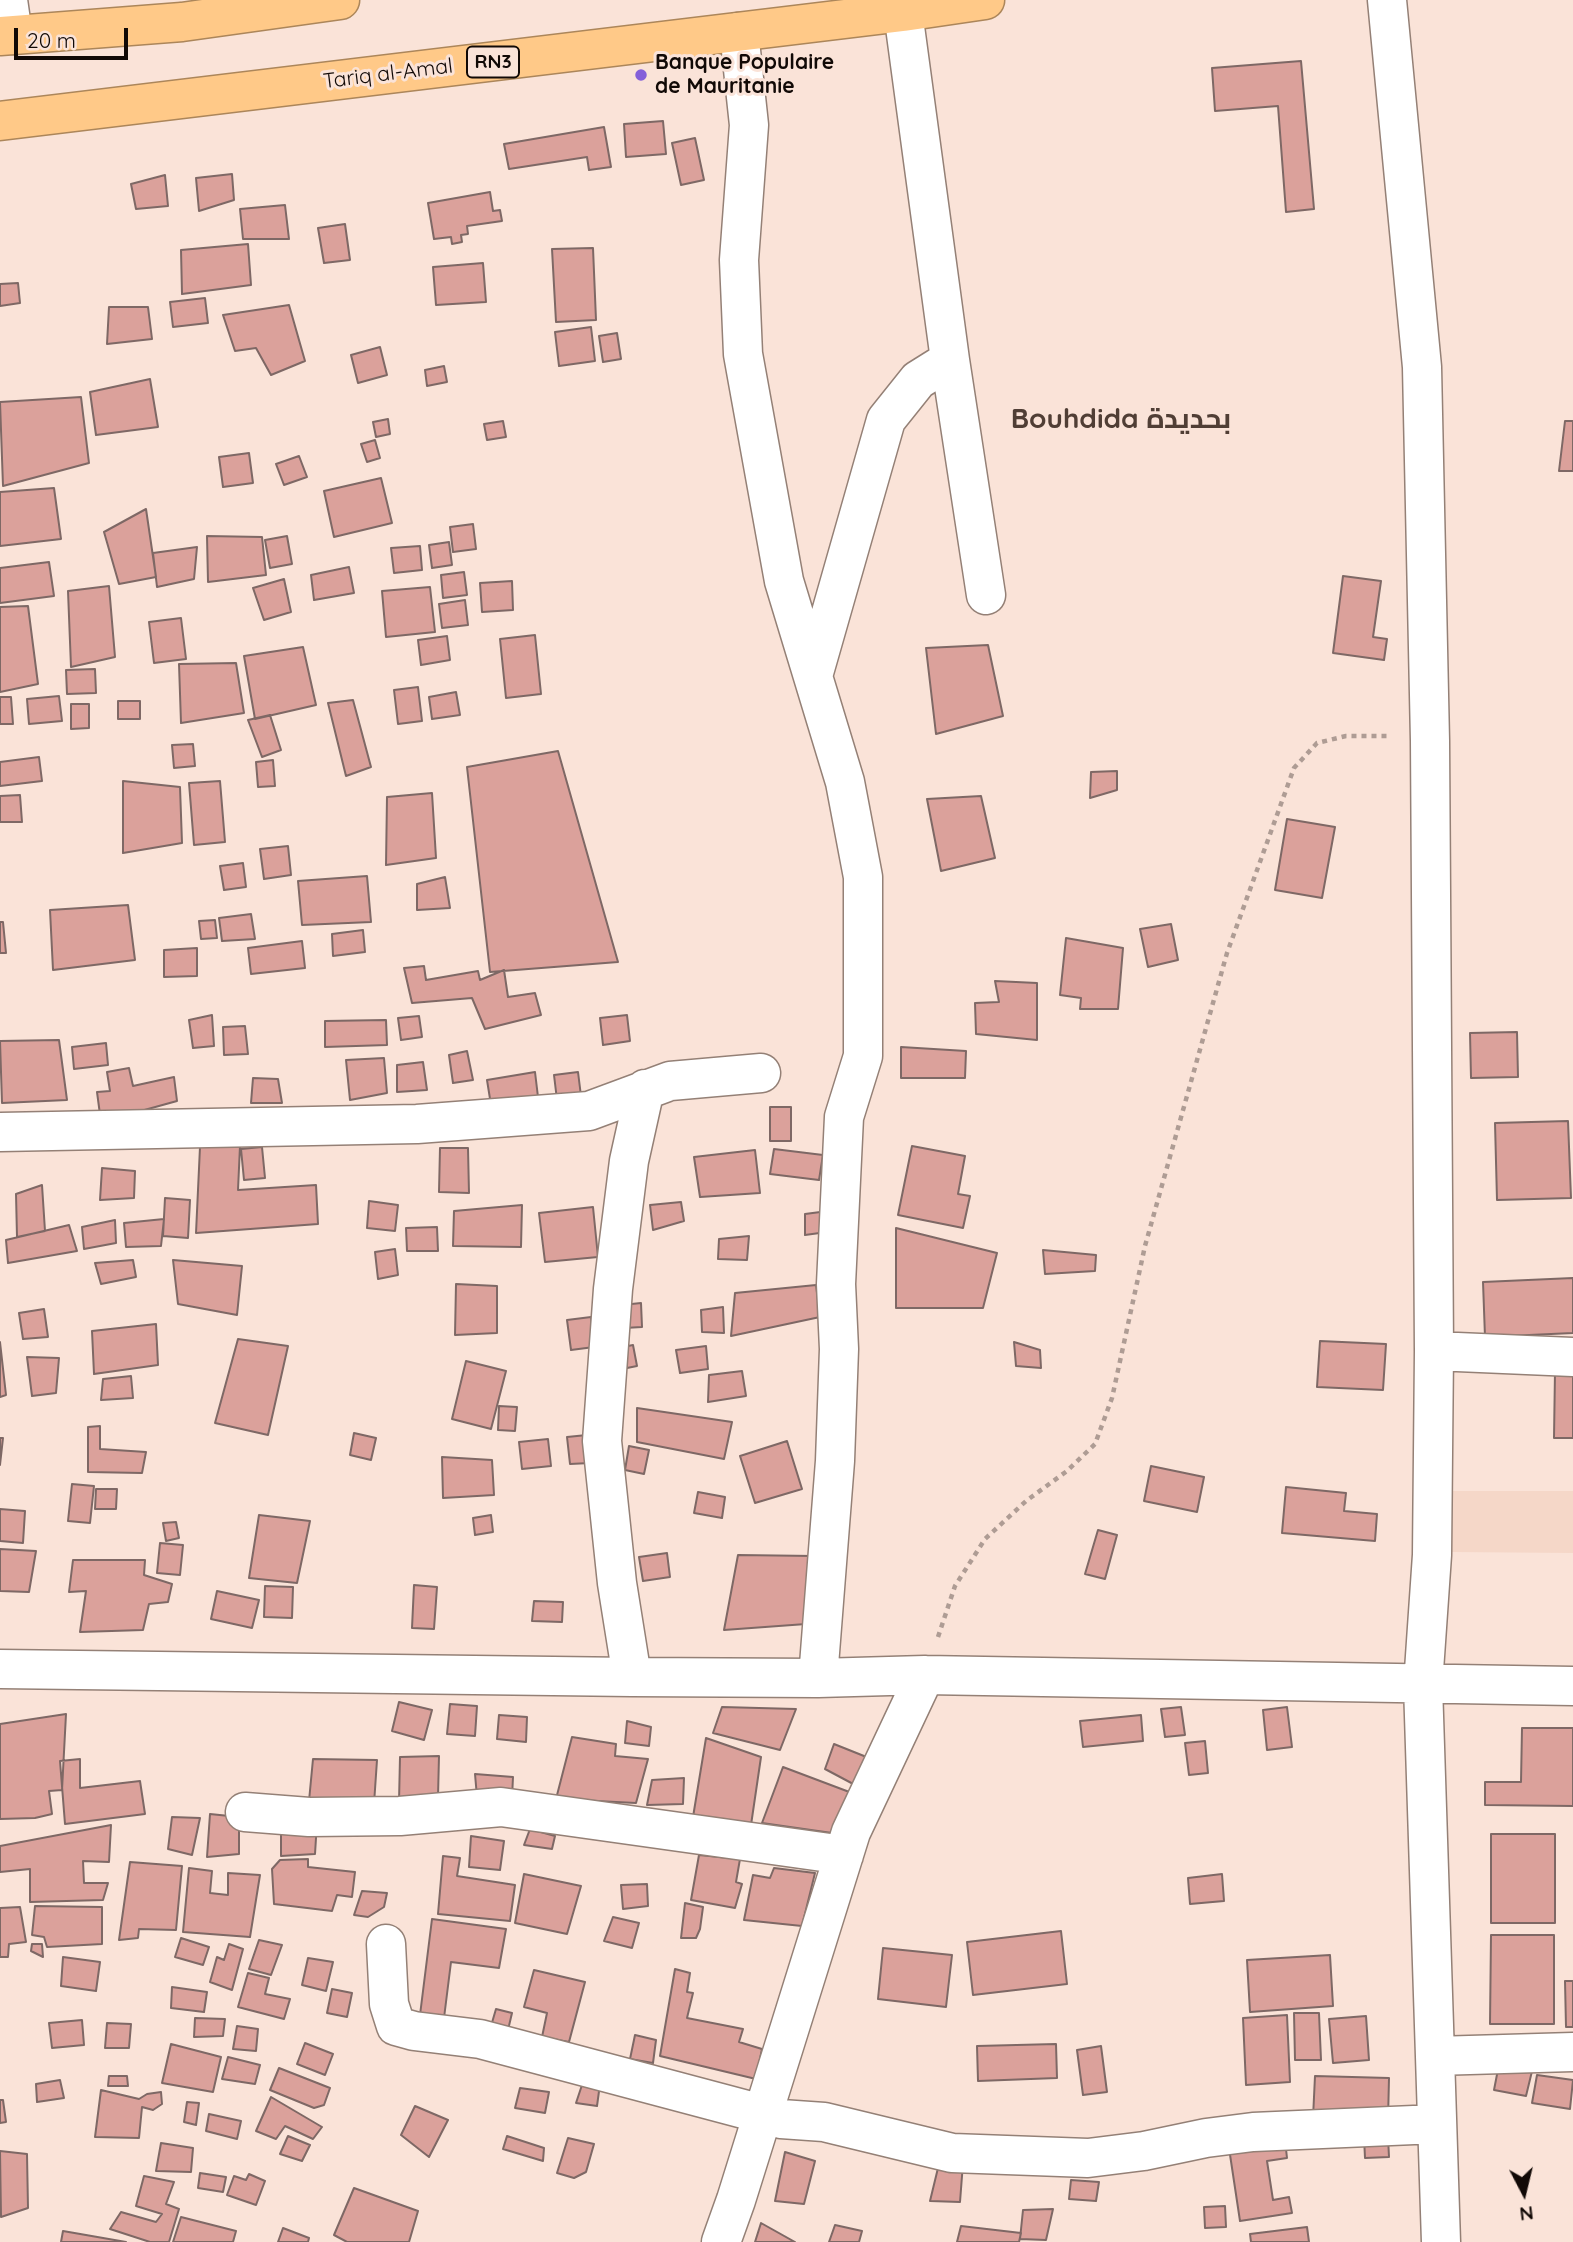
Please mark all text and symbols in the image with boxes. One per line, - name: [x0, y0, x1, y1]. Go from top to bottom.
- scale bar: [18, 14, 131, 58]
- text: 20 m: [27, 27, 76, 53]
- road number: RN3: [467, 46, 519, 78]
- place label: Banque Populaire de Mauritanie: [655, 50, 834, 100]
- street label: Tariq al-Amal: [322, 54, 454, 94]
- marker: Banque Populaire de Mauritanie: [633, 67, 649, 83]
- district label: Bouhdida بحديدة: [1011, 403, 1231, 437]
- north arrow: [1489, 2158, 1559, 2228]
- text: N: [1518, 2201, 1535, 2227]

